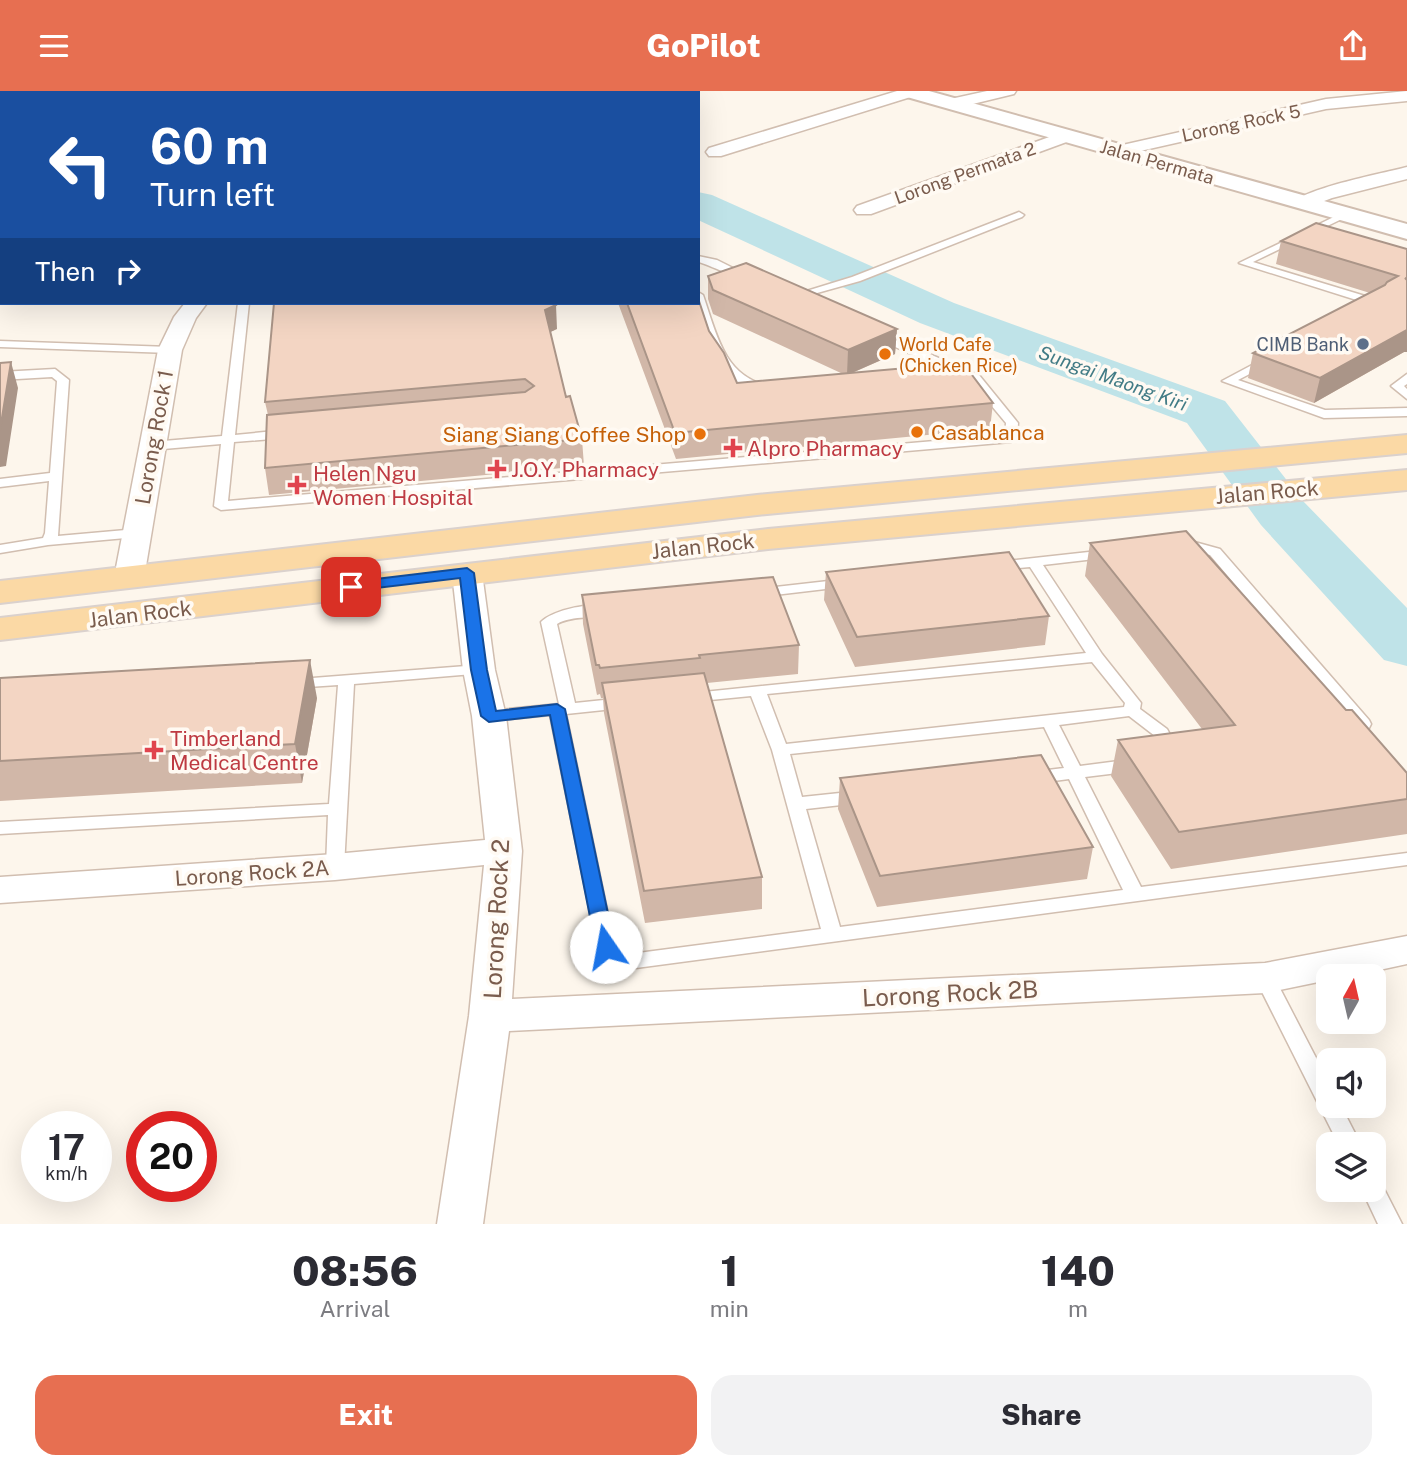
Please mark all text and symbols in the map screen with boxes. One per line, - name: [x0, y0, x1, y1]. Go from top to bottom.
- icon: menu: [35, 27, 73, 65]
- text: GoPilot: [646, 27, 761, 64]
- icon: share: [1334, 27, 1372, 65]
- street label: Lorong Rock 5: [1180, 100, 1302, 146]
- text: 60 m: [150, 117, 269, 175]
- icon: left: [35, 119, 126, 210]
- street label: Jalan Permata: [1098, 136, 1216, 188]
- street label: Lorong Permata 2: [891, 138, 1039, 208]
- text: Turn left: [150, 176, 275, 213]
- icon: right: [109, 252, 147, 290]
- text: Then: [35, 256, 95, 287]
- place label: World Cafe (Chicken Rice): [899, 334, 1018, 376]
- place label: CIMB Bank: [1257, 334, 1349, 355]
- marker: CIMB Bank: [1355, 336, 1371, 352]
- water label: Sungai Maong Kiri: [1036, 341, 1191, 415]
- marker: World Cafe (Chicken Rice): [877, 346, 893, 362]
- street label: Lorong Rock 1: [130, 368, 178, 506]
- place label: Casablanca: [931, 420, 1045, 445]
- place label: Siang Siang Coffee Shop: [442, 422, 686, 447]
- marker: Casablanca: [909, 424, 925, 440]
- marker: Siang Siang Coffee Shop: [692, 426, 708, 442]
- place label: Alpro Pharmacy: [747, 436, 903, 461]
- marker: Alpro Pharmacy: [725, 440, 741, 456]
- place label: J.O.Y. Pharmacy: [511, 457, 659, 482]
- place label: Helen Ngu Women Hospital: [313, 461, 473, 510]
- marker: J.O.Y. Pharmacy: [489, 461, 505, 477]
- marker: Helen Ngu Women Hospital: [287, 475, 307, 495]
- street label: Jalan Rock: [1214, 475, 1320, 509]
- street label: Jalan Rock: [650, 528, 756, 564]
- pin: [321, 557, 381, 617]
- icon: arrive: [332, 568, 370, 606]
- street label: Jalan Rock: [87, 595, 193, 633]
- place label: Timberland Medical Centre: [170, 726, 319, 775]
- marker: Timberland Medical Centre: [144, 740, 164, 760]
- street label: Lorong Rock 2: [478, 838, 514, 1000]
- street label: Lorong Rock 2A: [174, 855, 330, 891]
- position arrow: [569, 910, 643, 984]
- north arrow: [1316, 964, 1386, 1034]
- map controls: [1316, 964, 1386, 1202]
- street label: Lorong Rock 2B: [861, 974, 1039, 1012]
- button: sound: [1316, 1048, 1386, 1118]
- speed limit sign: 20: [126, 1111, 217, 1202]
- text: 17: [48, 1127, 85, 1168]
- button: layers: [1316, 1132, 1386, 1202]
- text: km/h: [45, 1163, 88, 1184]
- text: 08:56: [292, 1246, 418, 1295]
- text: 1: [720, 1246, 739, 1295]
- text: 140: [1041, 1246, 1115, 1295]
- text: Arrival: [319, 1295, 390, 1322]
- text: min: [710, 1295, 749, 1322]
- text: m: [1068, 1295, 1088, 1322]
- button: Exit: [35, 1375, 697, 1455]
- button: Share: [711, 1375, 1372, 1455]

